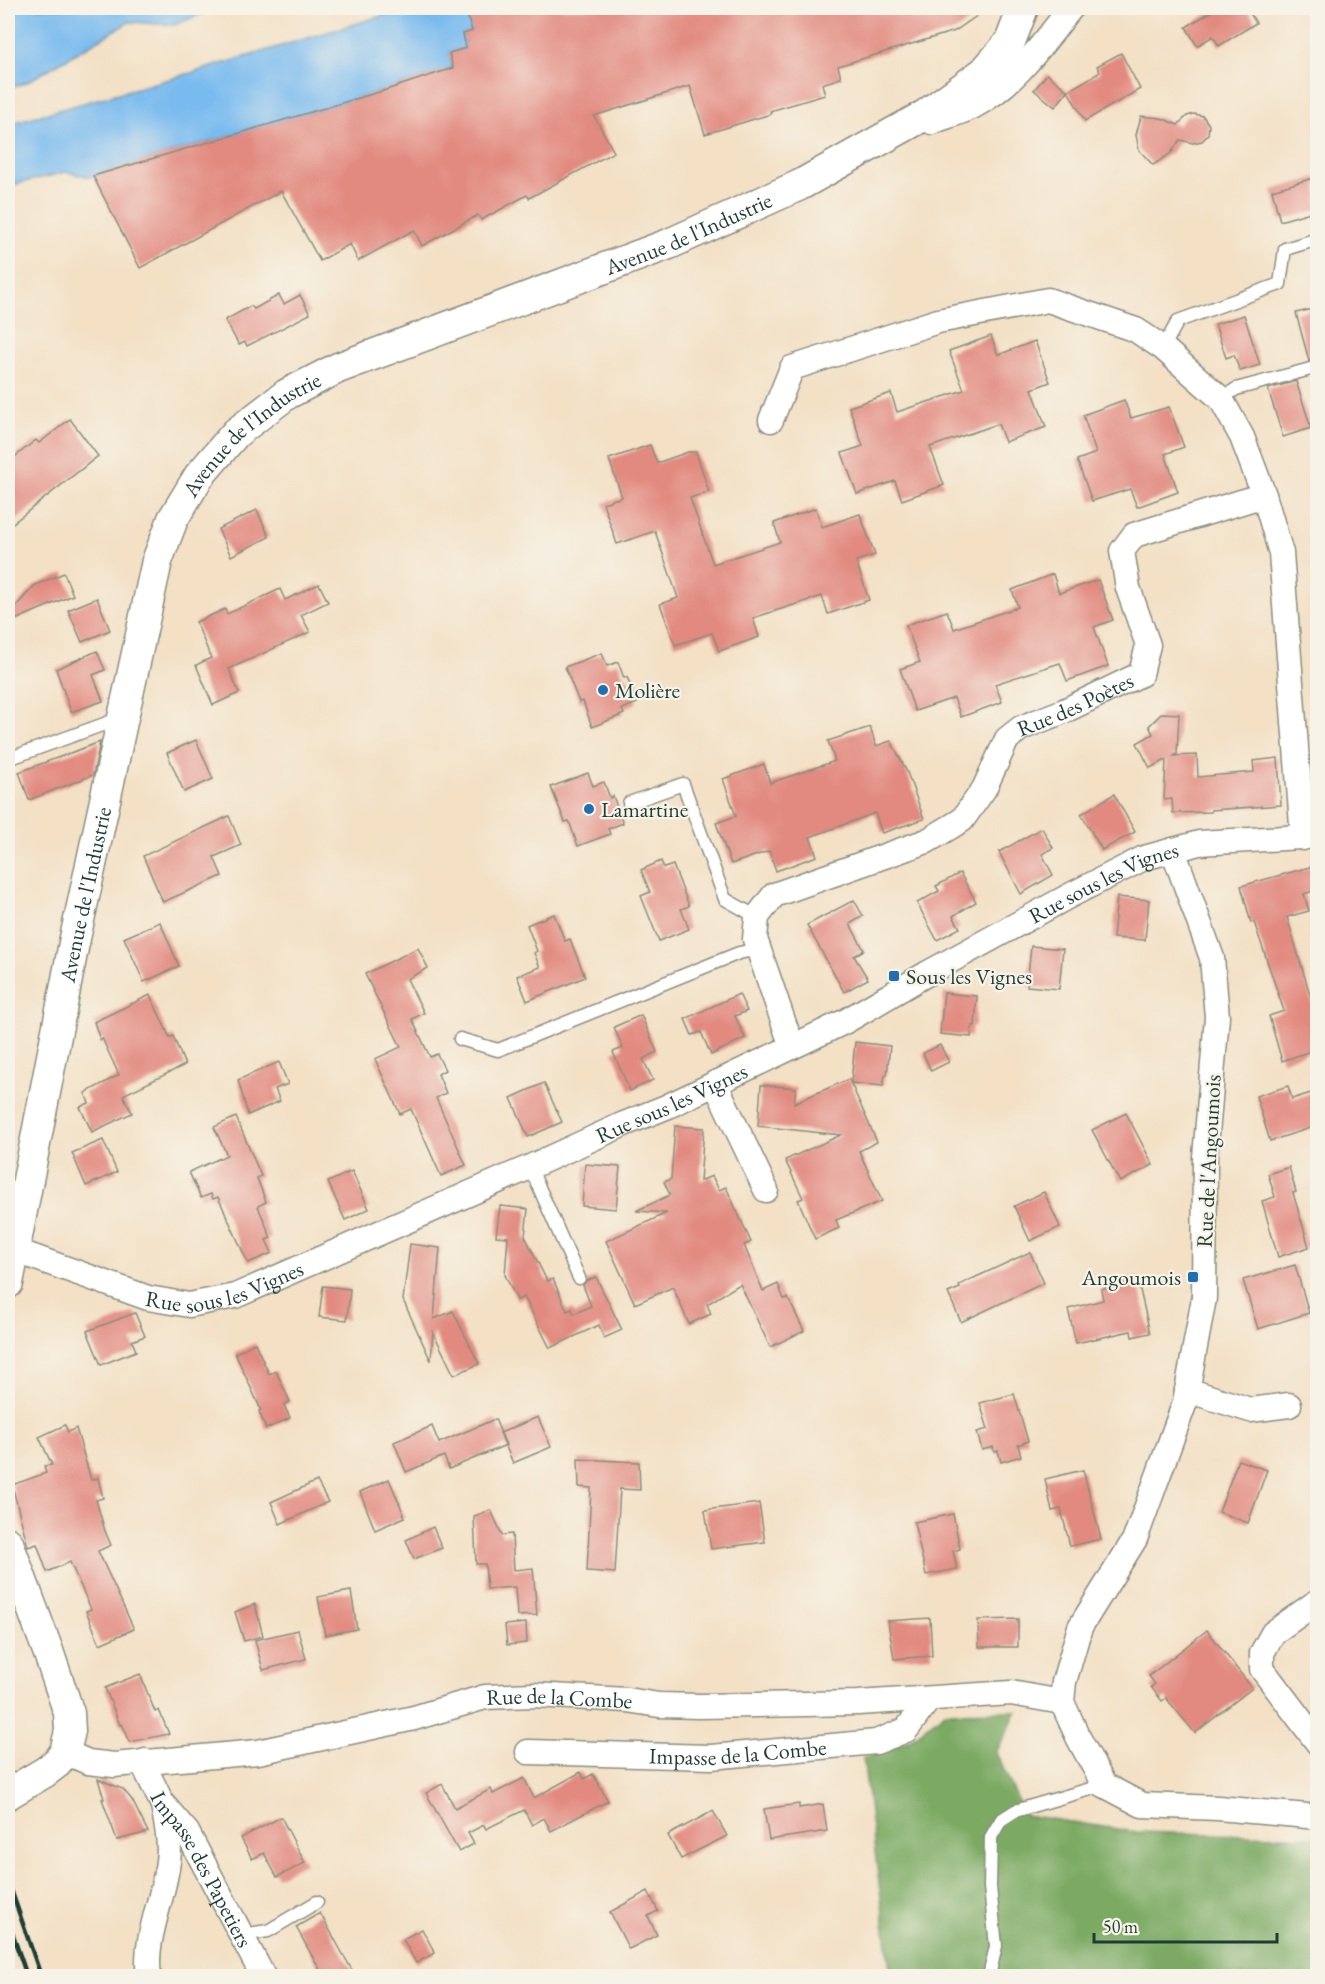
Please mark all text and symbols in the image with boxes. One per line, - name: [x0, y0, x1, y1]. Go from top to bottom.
- street label: Avenue de l'Industrie: [600, 185, 777, 282]
- street label: Avenue de l'Industrie: [175, 365, 326, 503]
- street label: Rue des Poètes: [1013, 666, 1138, 743]
- place label: Molière: [615, 676, 681, 705]
- marker: Molière: [596, 683, 610, 697]
- place label: Lamartine: [601, 795, 689, 824]
- marker: Lamartine: [582, 802, 596, 816]
- street label: Avenue de l'Industrie: [53, 804, 118, 986]
- street label: Rue sous les Vignes: [1023, 835, 1182, 930]
- place label: Sous les Vignes: [906, 962, 1032, 991]
- marker: Sous les Vignes: [887, 969, 901, 983]
- street label: Rue sous les Vignes: [591, 1056, 752, 1150]
- street label: Rue de l'Angoumois: [1189, 1074, 1228, 1248]
- street label: Rue sous les Vignes: [143, 1254, 308, 1320]
- place label: Angoumois: [1081, 1263, 1181, 1292]
- marker: Angoumois: [1186, 1270, 1200, 1284]
- street label: Rue de la Combe: [486, 1681, 635, 1716]
- street label: Impasse de la Combe: [649, 1733, 828, 1772]
- street label: Impasse des Papetiers: [143, 1786, 259, 1952]
- scale bar: [1094, 1906, 1277, 1944]
- text: 50 m: [1103, 1915, 1138, 1938]

